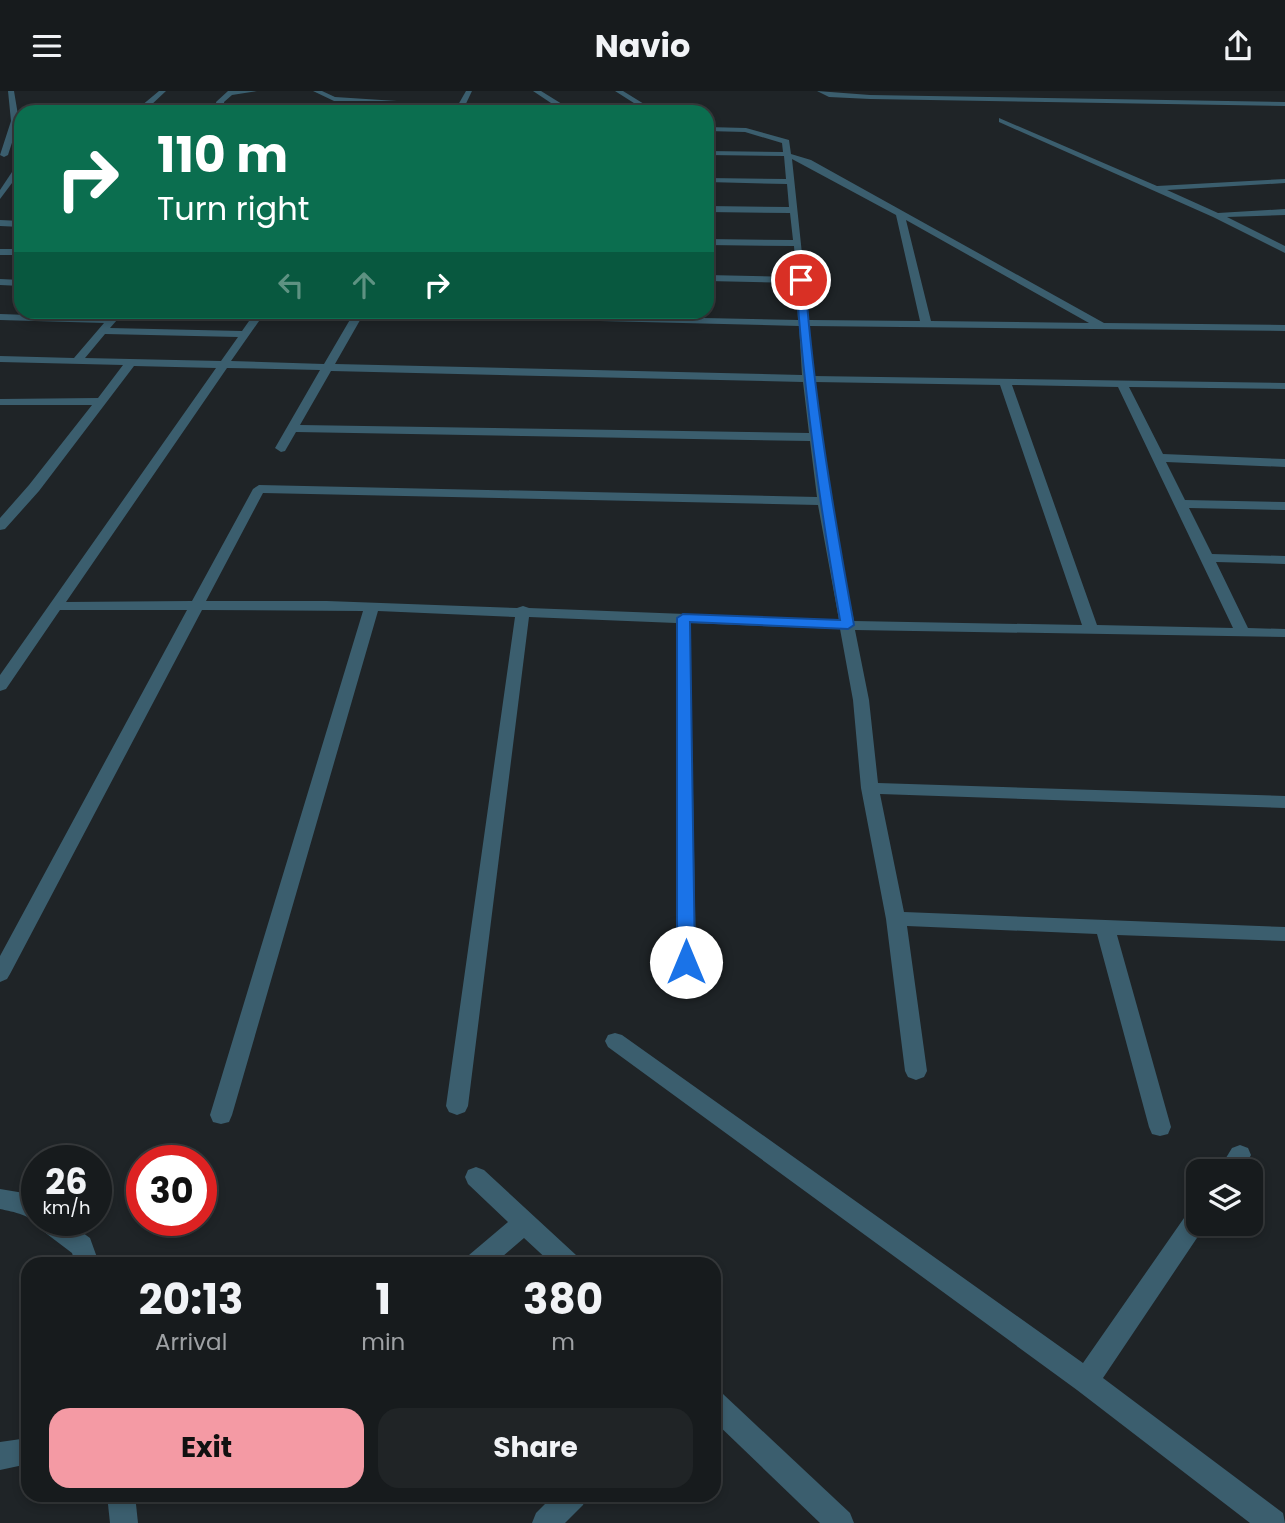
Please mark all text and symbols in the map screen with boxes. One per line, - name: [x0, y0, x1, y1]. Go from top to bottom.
- text: Navio: [595, 23, 690, 68]
- icon: menu: [28, 27, 66, 65]
- icon: share: [1219, 27, 1257, 65]
- text: 110 m: [157, 121, 288, 189]
- icon: right: [42, 133, 133, 224]
- text: Turn right: [157, 186, 309, 231]
- pin: [771, 250, 831, 310]
- icon: arrive: [782, 261, 820, 299]
- icon: left: [272, 266, 310, 304]
- icon: ahead: [345, 266, 383, 304]
- icon: right: [418, 266, 456, 304]
- position arrow: [649, 925, 723, 999]
- speed limit sign: 30: [126, 1145, 217, 1236]
- text: 26: [45, 1157, 88, 1206]
- map controls: [1186, 1159, 1263, 1236]
- button: layers: [1186, 1159, 1263, 1236]
- text: km/h: [43, 1195, 90, 1220]
- text: 20:13: [139, 1270, 243, 1329]
- text: 1: [375, 1270, 391, 1329]
- text: 380: [523, 1270, 603, 1329]
- text: Arrival: [155, 1326, 227, 1358]
- text: min: [361, 1326, 405, 1358]
- text: m: [551, 1326, 575, 1358]
- button: Exit: [49, 1408, 364, 1488]
- button: Share: [378, 1408, 693, 1488]

